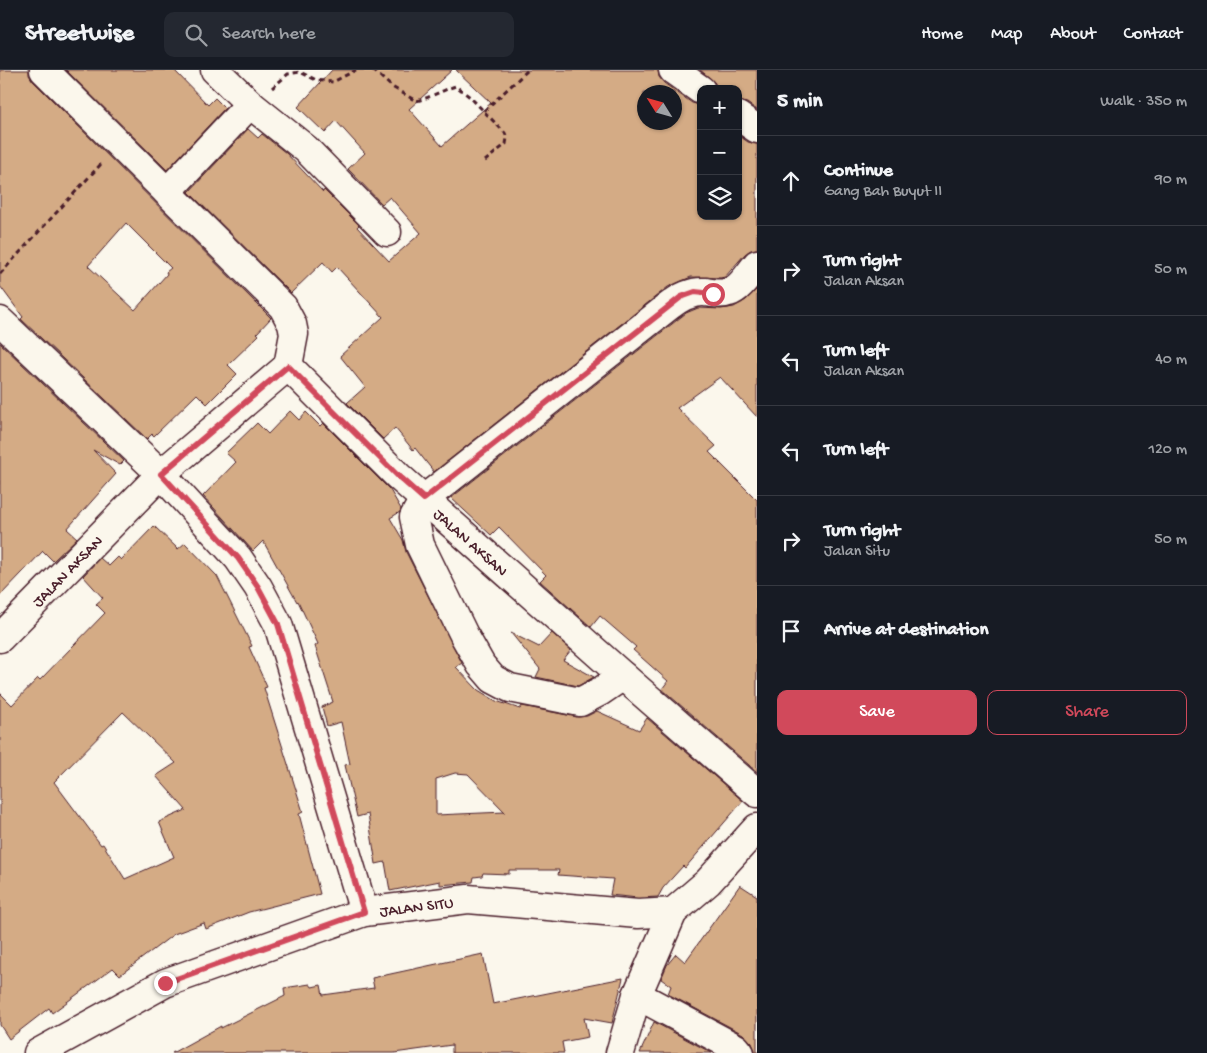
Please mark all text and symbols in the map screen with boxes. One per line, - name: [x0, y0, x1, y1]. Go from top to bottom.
- search box: [164, 12, 514, 57]
- text: Streetwise: [25, 20, 134, 49]
- icon: search: [182, 21, 210, 49]
- text: Search here: [222, 23, 316, 46]
- text: Home: [921, 24, 963, 45]
- text: Map: [991, 24, 1022, 45]
- text: About: [1050, 24, 1096, 45]
- text: Contact: [1124, 24, 1182, 45]
- north arrow: [637, 85, 682, 130]
- map controls: [697, 85, 742, 220]
- button: +: [697, 85, 742, 130]
- text: 5 min: [777, 90, 822, 115]
- text: Walk · 350 m: [1100, 93, 1187, 112]
- button: −: [697, 130, 742, 175]
- text: Continue: [824, 160, 893, 183]
- icon: ahead: [777, 167, 805, 195]
- text: 90 m: [1155, 171, 1187, 190]
- button: layers: [697, 175, 742, 220]
- text: Gang Bah Buyut II: [824, 183, 942, 202]
- text: Turn right: [824, 250, 900, 273]
- icon: right: [777, 257, 805, 285]
- text: 50 m: [1154, 261, 1187, 280]
- text: Jalan Aksan: [824, 273, 904, 292]
- route start: [702, 283, 725, 306]
- text: Turn left: [824, 340, 888, 363]
- icon: left: [777, 347, 805, 375]
- text: 40 m: [1155, 351, 1187, 370]
- text: Jalan Aksan: [824, 363, 904, 382]
- icon: left: [777, 437, 805, 465]
- text: Turn left: [824, 439, 888, 462]
- text: 120 m: [1148, 441, 1187, 460]
- street label: JALAN AKSAN: [428, 506, 510, 582]
- text: Turn right: [824, 520, 900, 543]
- icon: right: [777, 527, 805, 555]
- text: 50 m: [1154, 531, 1187, 550]
- street label: JALAN AKSAN: [30, 533, 108, 613]
- text: Jalan Situ: [824, 543, 890, 562]
- icon: arrive: [777, 617, 805, 645]
- text: Arrive at destination: [824, 619, 988, 642]
- button: Save: [777, 690, 977, 735]
- button: Share: [987, 690, 1187, 735]
- street label: JALAN SITU: [379, 895, 455, 923]
- route end: [154, 972, 177, 995]

